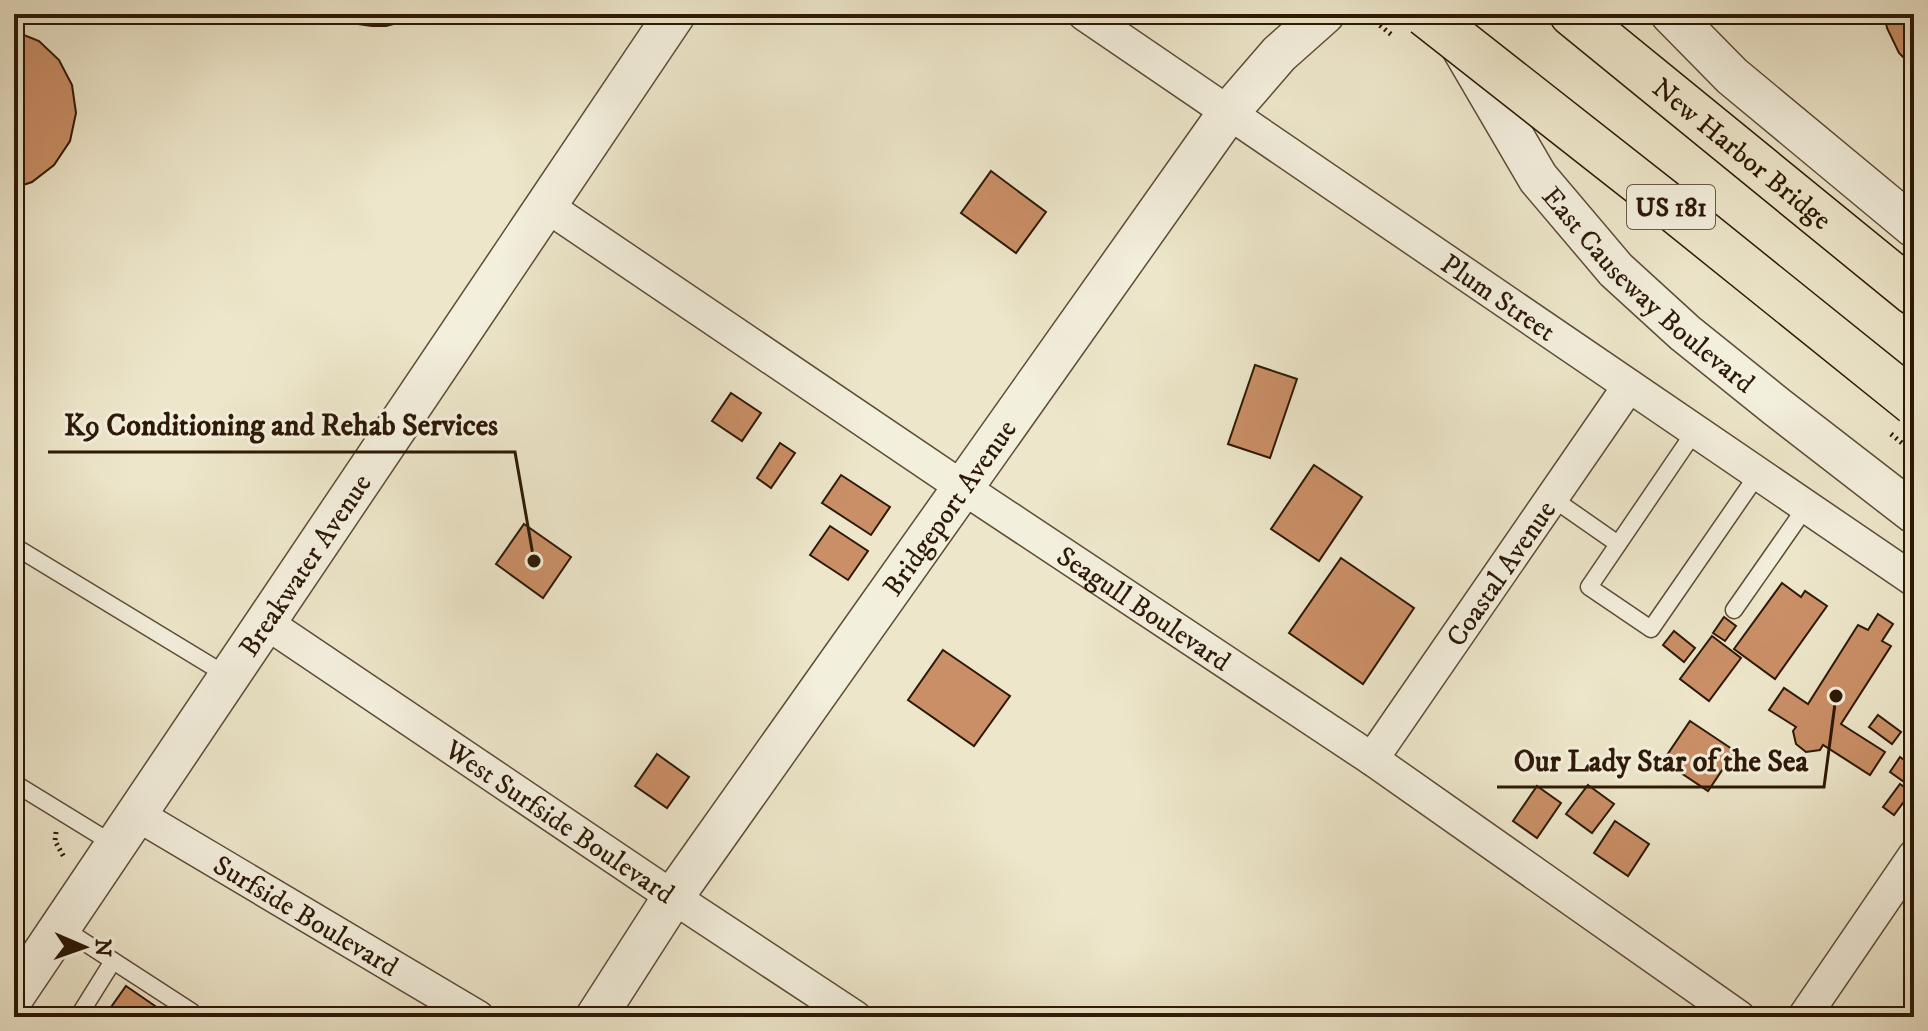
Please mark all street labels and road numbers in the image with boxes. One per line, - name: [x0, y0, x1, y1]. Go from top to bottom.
- street label: New Harbor Bridge: [1645, 71, 1838, 238]
- street label: East Causeway Boulevard: [1534, 180, 1761, 401]
- road number: US 181: [1627, 185, 1715, 229]
- street label: Plum Street: [1434, 247, 1562, 350]
- street label: Bridgeport Avenue: [876, 413, 1025, 603]
- street label: Breakwater Avenue: [232, 467, 380, 664]
- street label: Coastal Avenue: [1439, 494, 1564, 654]
- street label: Seagull Boulevard: [1050, 539, 1237, 679]
- street label: West Surfside Boulevard: [437, 732, 681, 912]
- street label: Surfside Boulevard: [207, 848, 404, 985]

